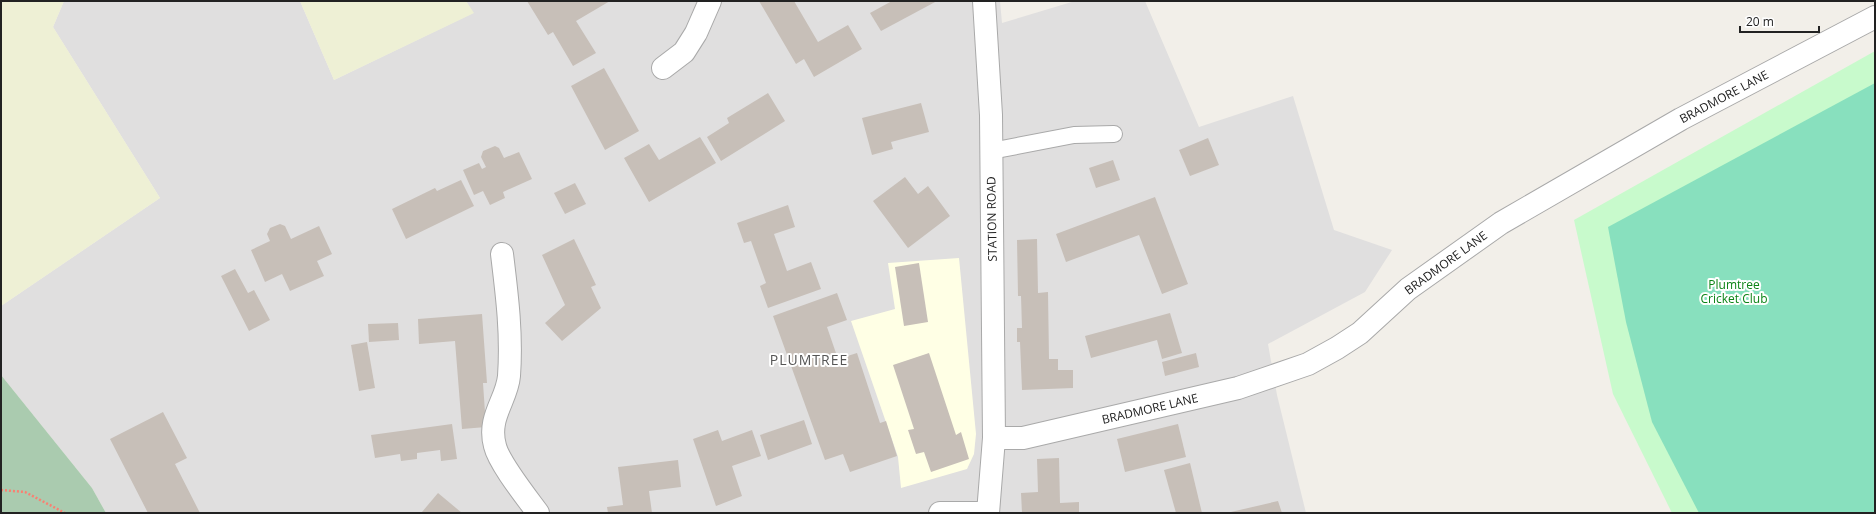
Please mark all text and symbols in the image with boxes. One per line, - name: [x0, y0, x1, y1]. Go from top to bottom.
- scale bar: [1740, 8, 1819, 34]
- text: 20 m: [1746, 13, 1774, 30]
- street label: BRADMORE LANE: [1676, 66, 1771, 127]
- street label: STATION ROAD: [982, 176, 1001, 262]
- street label: BRADMORE LANE: [1401, 227, 1490, 298]
- park label: Plumtree Cricket Club: [1701, 276, 1767, 307]
- district label: PLUMTREE: [770, 350, 848, 369]
- street label: BRADMORE LANE: [1100, 389, 1200, 428]

